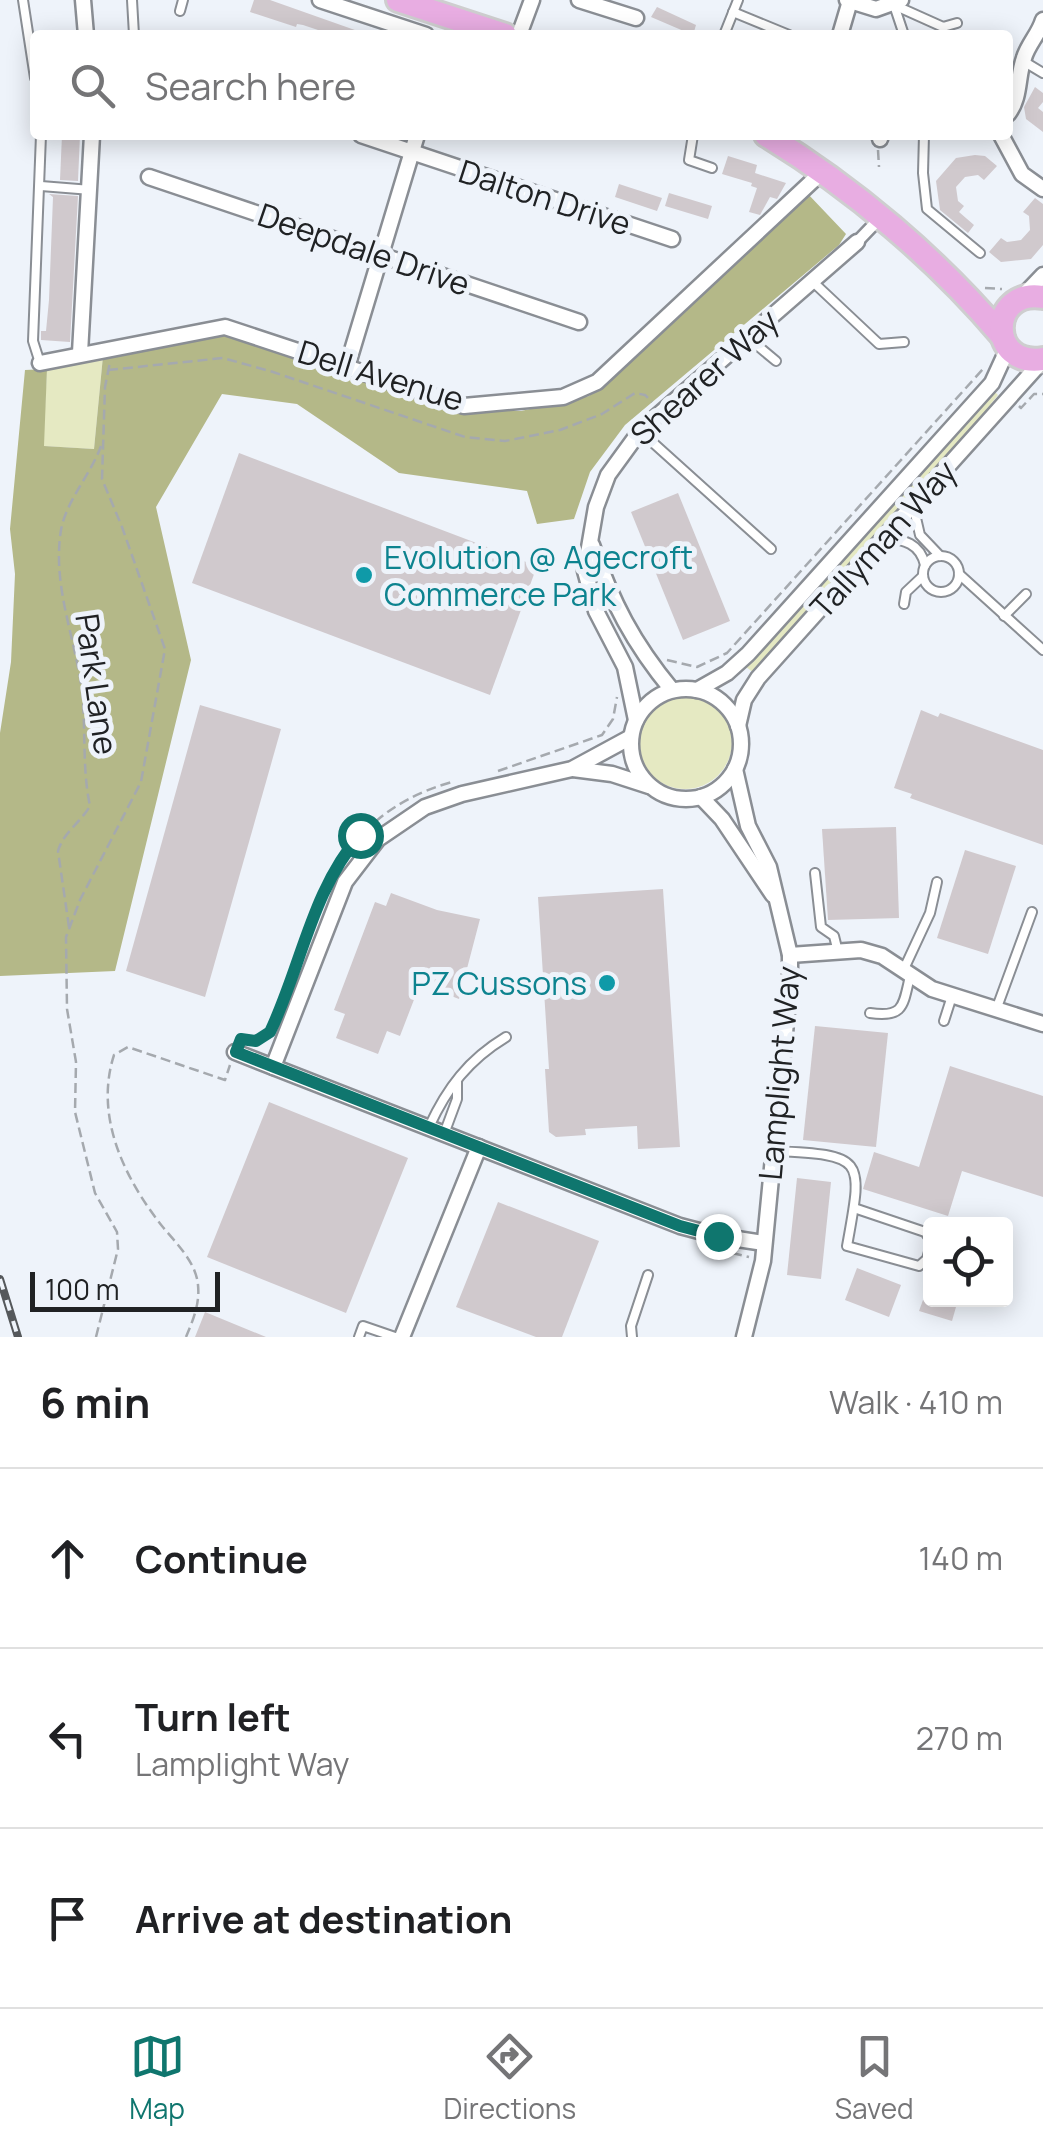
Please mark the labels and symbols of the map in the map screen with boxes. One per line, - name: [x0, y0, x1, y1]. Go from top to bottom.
- street label: Dalton Drive: [454, 149, 636, 245]
- street label: Deepdale Drive: [252, 192, 476, 306]
- street label: Shearer Way: [621, 299, 788, 455]
- street label: Dell Avenue: [293, 329, 469, 421]
- street label: Tallyman Way: [800, 450, 966, 628]
- place label: Evolution @ Agecroft Commerce Park: [384, 535, 693, 616]
- marker: Evolution @ Agecroft Commerce Park: [353, 564, 375, 586]
- street label: Park Lane: [65, 611, 129, 757]
- route start: [338, 813, 384, 859]
- place label: PZ Cussons: [411, 961, 587, 1005]
- street label: Lamplight Way: [748, 964, 810, 1182]
- marker: PZ Cussons: [596, 972, 618, 994]
- route end: [696, 1214, 742, 1260]
- scale bar: [30, 1267, 220, 1312]

